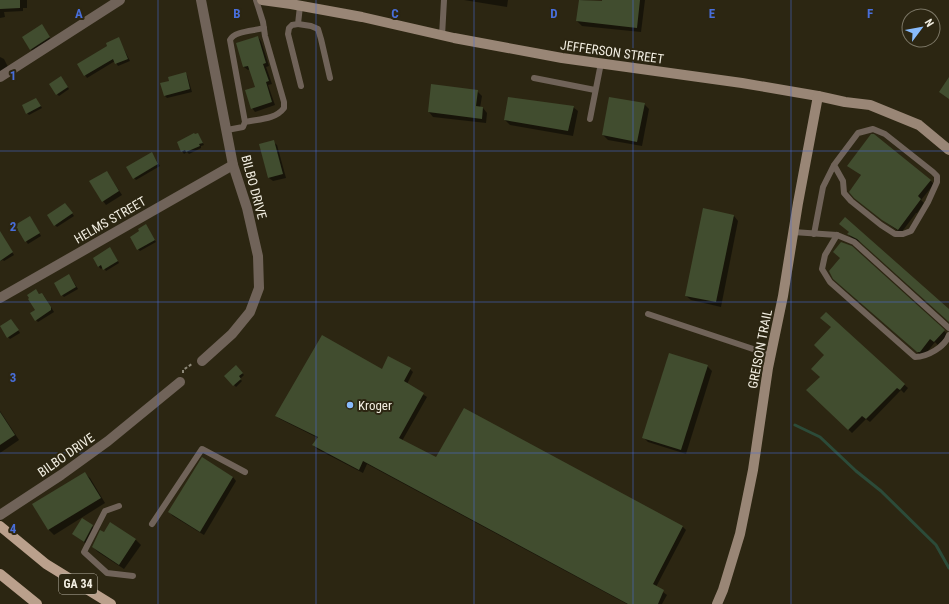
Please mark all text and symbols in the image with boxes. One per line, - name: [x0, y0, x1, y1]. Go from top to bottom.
- text: A: [75, 6, 83, 21]
- text: B: [233, 6, 241, 21]
- text: C: [391, 6, 399, 21]
- text: D: [550, 6, 558, 21]
- text: E: [709, 6, 716, 21]
- text: F: [867, 6, 873, 21]
- north arrow: [901, 8, 941, 48]
- text: N: [922, 17, 936, 29]
- street label: JEFFERSON STREET: [559, 37, 665, 67]
- text: 1: [10, 68, 16, 83]
- street label: BILBO DRIVE: [238, 153, 270, 221]
- street label: HELMS STREET: [71, 193, 149, 247]
- text: 2: [10, 219, 17, 234]
- street label: GREISON TRAIL: [745, 308, 775, 390]
- text: 3: [10, 370, 16, 385]
- place label: Kroger: [358, 398, 392, 413]
- marker: Kroger: [345, 400, 355, 410]
- street label: BILBO DRIVE: [35, 430, 97, 480]
- text: 4: [10, 521, 17, 536]
- road number: GA 34: [59, 574, 97, 594]

